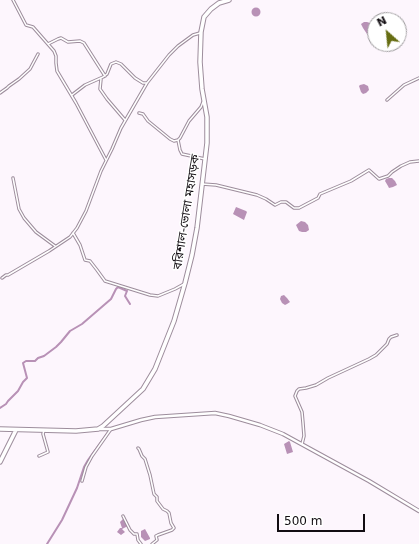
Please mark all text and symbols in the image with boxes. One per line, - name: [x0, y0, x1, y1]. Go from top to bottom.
- north arrow: [367, 12, 407, 52]
- text: N: [375, 14, 389, 30]
- street label: বরিশাল-ভোলা মহাসড়ক: [171, 153, 203, 271]
- scale bar: [279, 506, 367, 532]
- text: 500 m: [284, 514, 322, 528]

